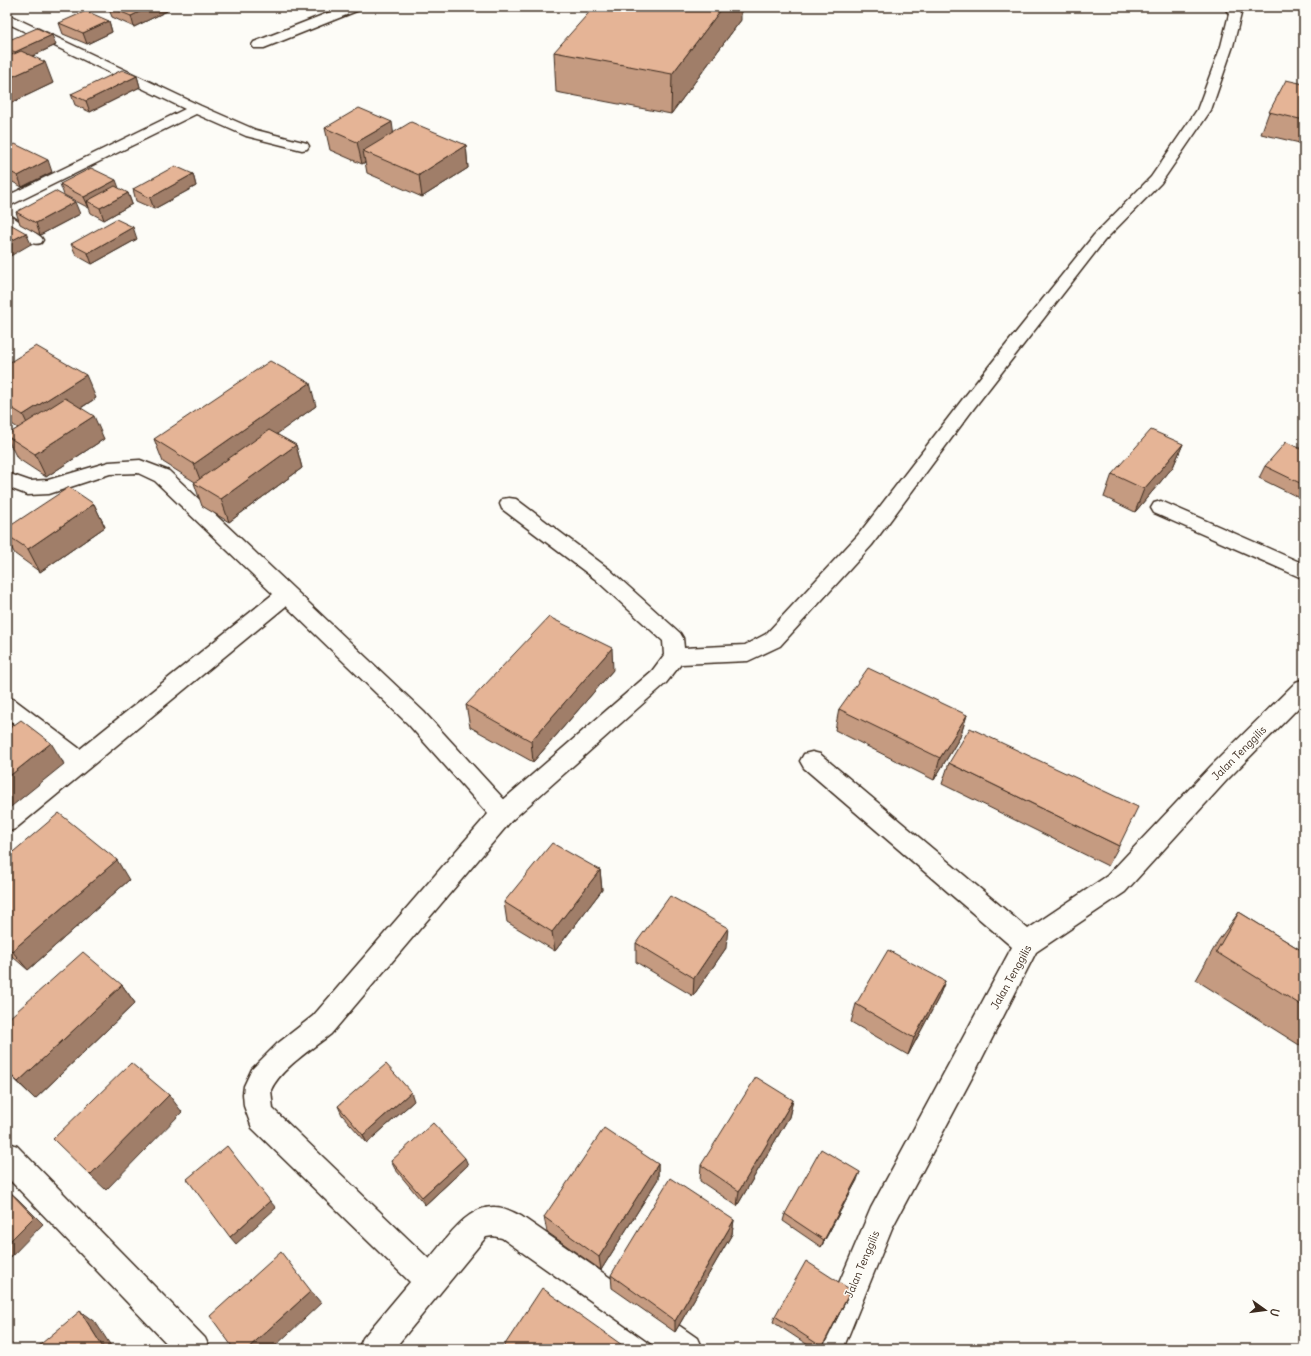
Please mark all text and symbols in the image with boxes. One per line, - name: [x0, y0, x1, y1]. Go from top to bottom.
- street label: Jalan Tenggilis: [1209, 723, 1269, 783]
- street label: Jalan Tenggilis: [988, 942, 1034, 1012]
- street label: Jalan Tenggilis: [842, 1228, 882, 1300]
- north arrow: [1245, 1290, 1285, 1330]
- text: U: [1267, 1307, 1282, 1318]

